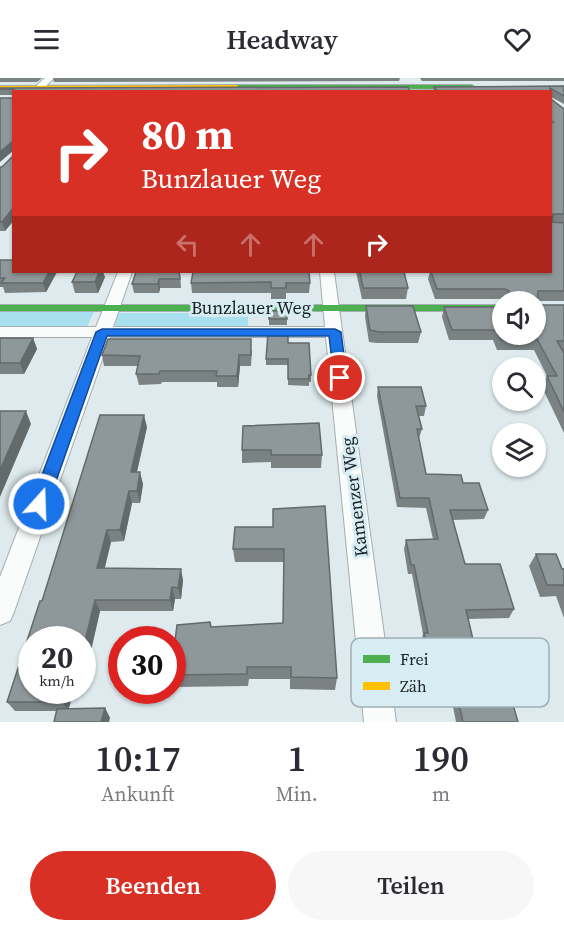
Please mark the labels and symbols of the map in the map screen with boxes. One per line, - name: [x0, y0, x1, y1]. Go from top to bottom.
- street label: Bunzlauer Weg: [191, 295, 311, 320]
- pin: [314, 352, 365, 403]
- street label: Kamenzer Weg: [334, 436, 374, 558]
- position arrow: [7, 472, 71, 536]
- speed limit sign: 30: [108, 626, 186, 704]
- legend: [351, 638, 549, 707]
- text: Frei: [400, 648, 429, 670]
- text: Zäh: [400, 675, 427, 697]

